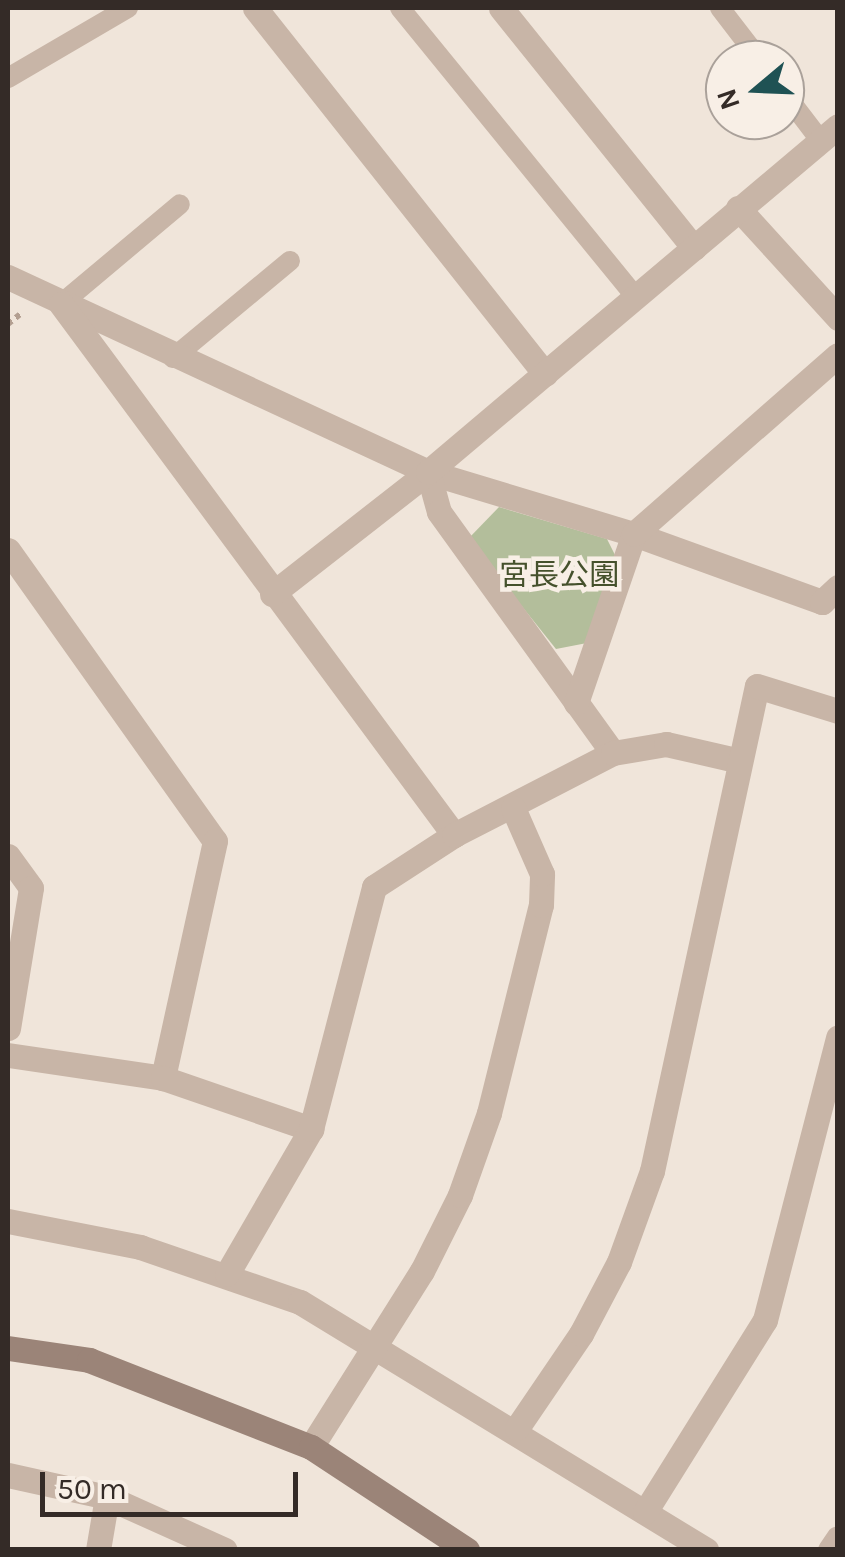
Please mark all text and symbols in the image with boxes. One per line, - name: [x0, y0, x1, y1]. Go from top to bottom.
- north arrow: [705, 40, 805, 140]
- text: N: [709, 84, 747, 114]
- park label: 宮長公園: [499, 557, 619, 593]
- scale bar: [45, 1452, 302, 1514]
- text: 50 m: [57, 1471, 127, 1507]

